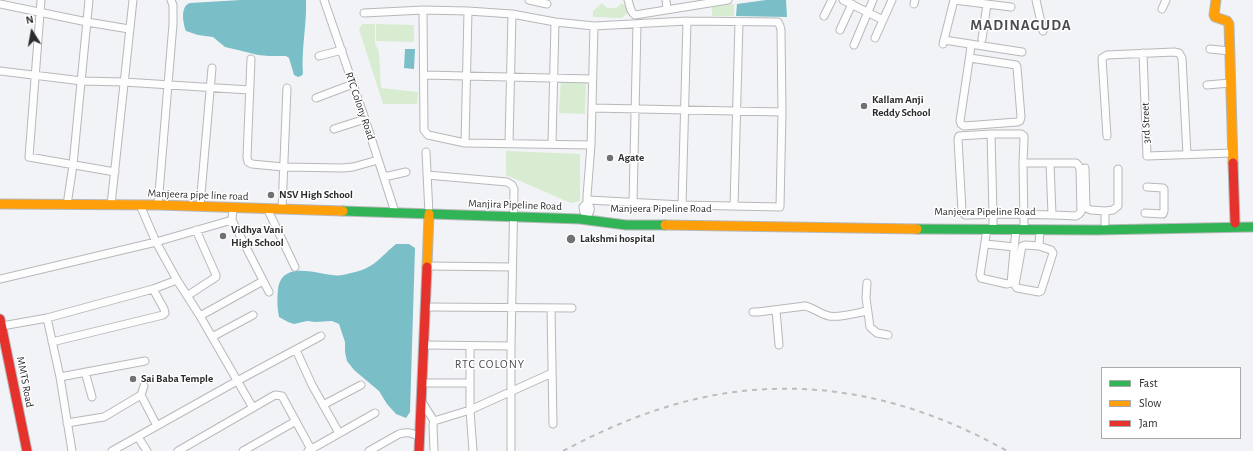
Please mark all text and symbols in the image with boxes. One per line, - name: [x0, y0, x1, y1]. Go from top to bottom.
- north arrow: [12, 12, 52, 52]
- text: N: [25, 14, 34, 26]
- district label: MADINAGUDA: [970, 16, 1072, 34]
- street label: RTC Colony Road: [342, 70, 378, 142]
- place label: Kallam Anji Reddy School: [872, 93, 931, 119]
- marker: Kallam Anji Reddy School: [859, 101, 869, 111]
- street label: 3rd Street: [1139, 102, 1153, 144]
- place label: Agate: [618, 151, 644, 165]
- marker: Agate: [605, 153, 615, 163]
- street label: Manjeera pipe line road: [147, 187, 249, 203]
- place label: NSV High School: [279, 188, 353, 202]
- marker: NSV High School: [266, 190, 276, 200]
- street label: Manjira Pipeline Road: [468, 197, 562, 213]
- street label: Manjeera Pipeline Road: [610, 202, 712, 216]
- street label: Manjeera Pipeline Road: [934, 205, 1036, 219]
- place label: Vidhya Vani High School: [231, 223, 284, 249]
- marker: Vidhya Vani High School: [218, 231, 228, 241]
- place label: Lakshmi hospital: [580, 232, 655, 246]
- marker: Lakshmi hospital: [565, 233, 577, 245]
- street label: MMTS Road: [14, 355, 36, 409]
- district label: RTC COLONY: [455, 357, 525, 371]
- legend: [1101, 367, 1241, 439]
- place label: Sai Baba Temple: [141, 372, 213, 386]
- marker: Sai Baba Temple: [128, 374, 138, 384]
- text: Fast: [1139, 377, 1158, 389]
- text: Slow: [1139, 397, 1161, 409]
- text: Jam: [1139, 417, 1158, 429]

